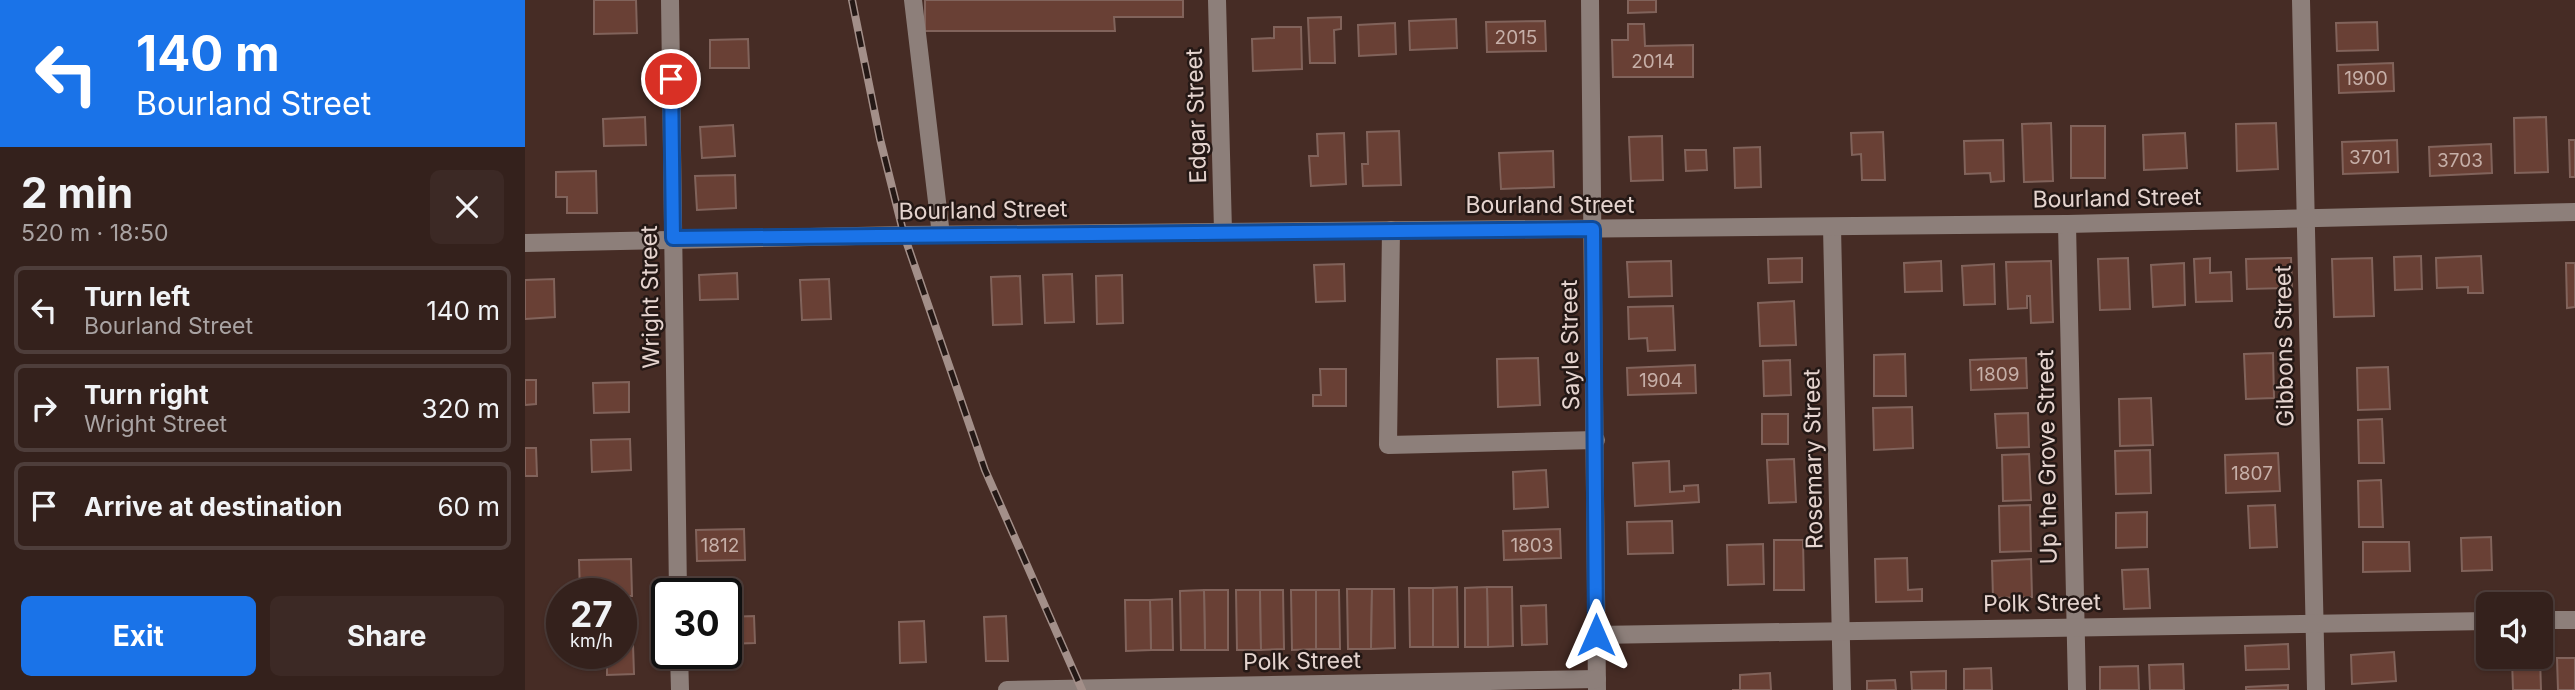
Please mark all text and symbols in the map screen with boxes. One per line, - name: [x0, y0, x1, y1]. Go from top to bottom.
- text: 140 m: [136, 24, 280, 83]
- house number: 2015: [1495, 26, 1537, 49]
- icon: left: [21, 28, 112, 119]
- street label: Edgar Street: [1180, 48, 1212, 184]
- pin: [641, 49, 701, 109]
- house number: 2014: [1631, 50, 1675, 73]
- icon: arrive: [652, 60, 690, 98]
- house number: 1900: [2344, 67, 2388, 90]
- text: Bourland Street: [136, 84, 371, 123]
- house number: 3701: [2349, 146, 2391, 169]
- house number: 3703: [2437, 149, 2483, 172]
- text: 2 min: [21, 167, 133, 218]
- button: close: [430, 170, 504, 244]
- street label: Bourland Street: [2032, 183, 2202, 213]
- street label: Bourland Street: [1466, 191, 1635, 219]
- street label: Bourland Street: [898, 195, 1068, 225]
- text: 520 m · 18:50: [21, 219, 168, 247]
- street label: Wright Street: [635, 225, 665, 369]
- street label: Gibbons Street: [2269, 264, 2299, 427]
- street label: Sayle Street: [1555, 279, 1585, 411]
- text: Turn left: [84, 281, 190, 312]
- icon: left: [25, 291, 63, 329]
- text: 140 m: [426, 295, 500, 326]
- text: Bourland Street: [84, 312, 253, 340]
- street label: Up the Grove Street: [2031, 349, 2063, 565]
- house number: 1809: [1976, 363, 2020, 386]
- street label: Rosemary Street: [1797, 368, 1829, 549]
- house number: 1904: [1639, 369, 1683, 392]
- text: Turn right: [84, 379, 209, 410]
- icon: right: [25, 389, 63, 427]
- text: 320 m: [422, 393, 500, 424]
- text: Wright Street: [84, 410, 227, 438]
- house number: 1807: [2231, 462, 2273, 485]
- icon: arrive: [25, 487, 63, 525]
- text: Arrive at destination: [84, 491, 343, 522]
- text: 60 m: [437, 491, 500, 522]
- house number: 1812: [701, 534, 739, 557]
- house number: 1803: [1510, 534, 1554, 557]
- speed limit sign: 30: [651, 578, 742, 669]
- street label: Polk Street: [1983, 588, 2102, 618]
- map controls: [2476, 592, 2553, 669]
- button: sound: [2476, 592, 2553, 669]
- text: 27: [570, 593, 613, 635]
- button: Exit: [21, 596, 256, 676]
- button: Share: [270, 596, 504, 676]
- position arrow: [1559, 598, 1633, 672]
- text: km/h: [570, 630, 613, 651]
- street label: Polk Street: [1243, 646, 1362, 676]

